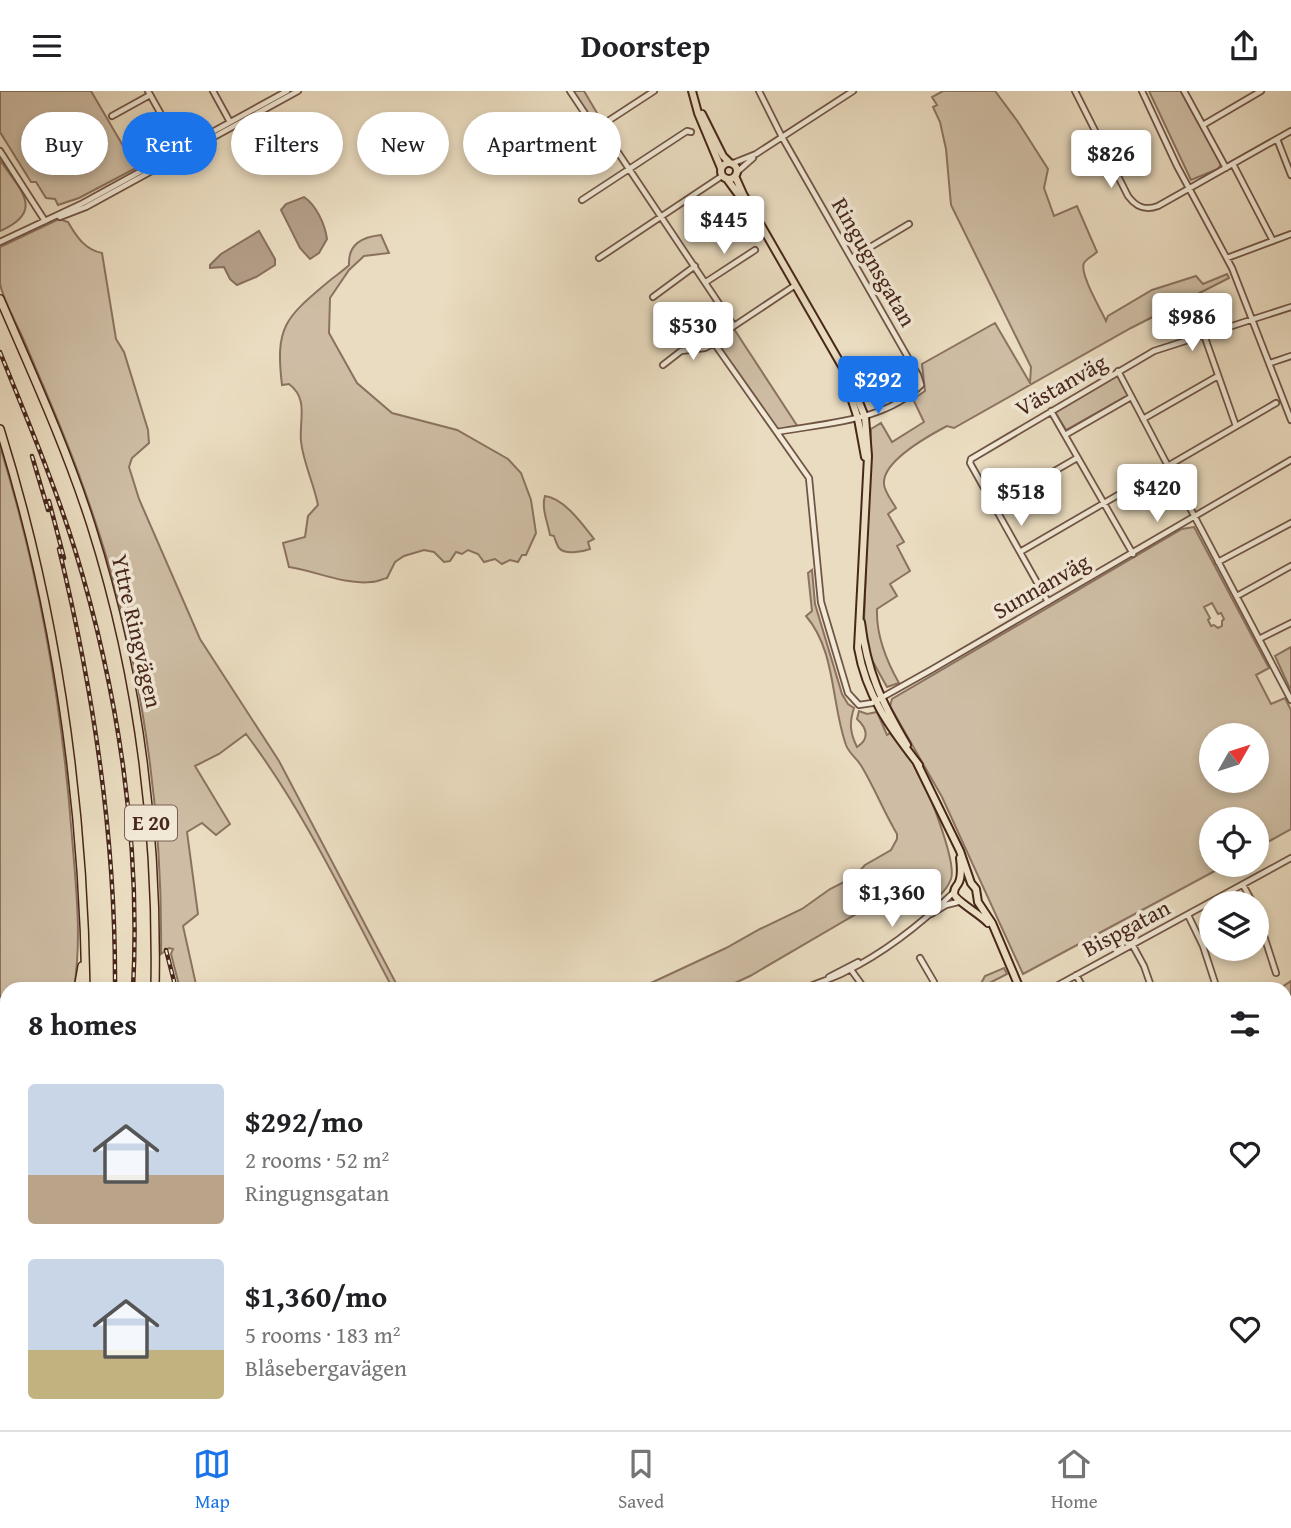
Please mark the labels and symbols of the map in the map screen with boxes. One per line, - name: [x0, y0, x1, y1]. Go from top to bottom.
- pin: $826: [1070, 131, 1152, 190]
- street label: Ringugnsgatan: [824, 191, 925, 333]
- pin: $445: [683, 197, 765, 256]
- pin: $986: [1151, 293, 1233, 353]
- pin: $530: [652, 303, 734, 362]
- street label: Västanväg: [1009, 345, 1113, 424]
- pin: $292: [837, 357, 919, 416]
- pin: $420: [1116, 465, 1198, 524]
- pin: $518: [980, 469, 1062, 528]
- street label: Sunnanväg: [986, 544, 1096, 627]
- street label: Yttre Ringvägen: [104, 551, 171, 711]
- north arrow: [1199, 723, 1269, 793]
- road number: E 20: [125, 805, 177, 841]
- pin: $1,360: [835, 869, 949, 929]
- street label: Bispgatan: [1076, 891, 1176, 964]

